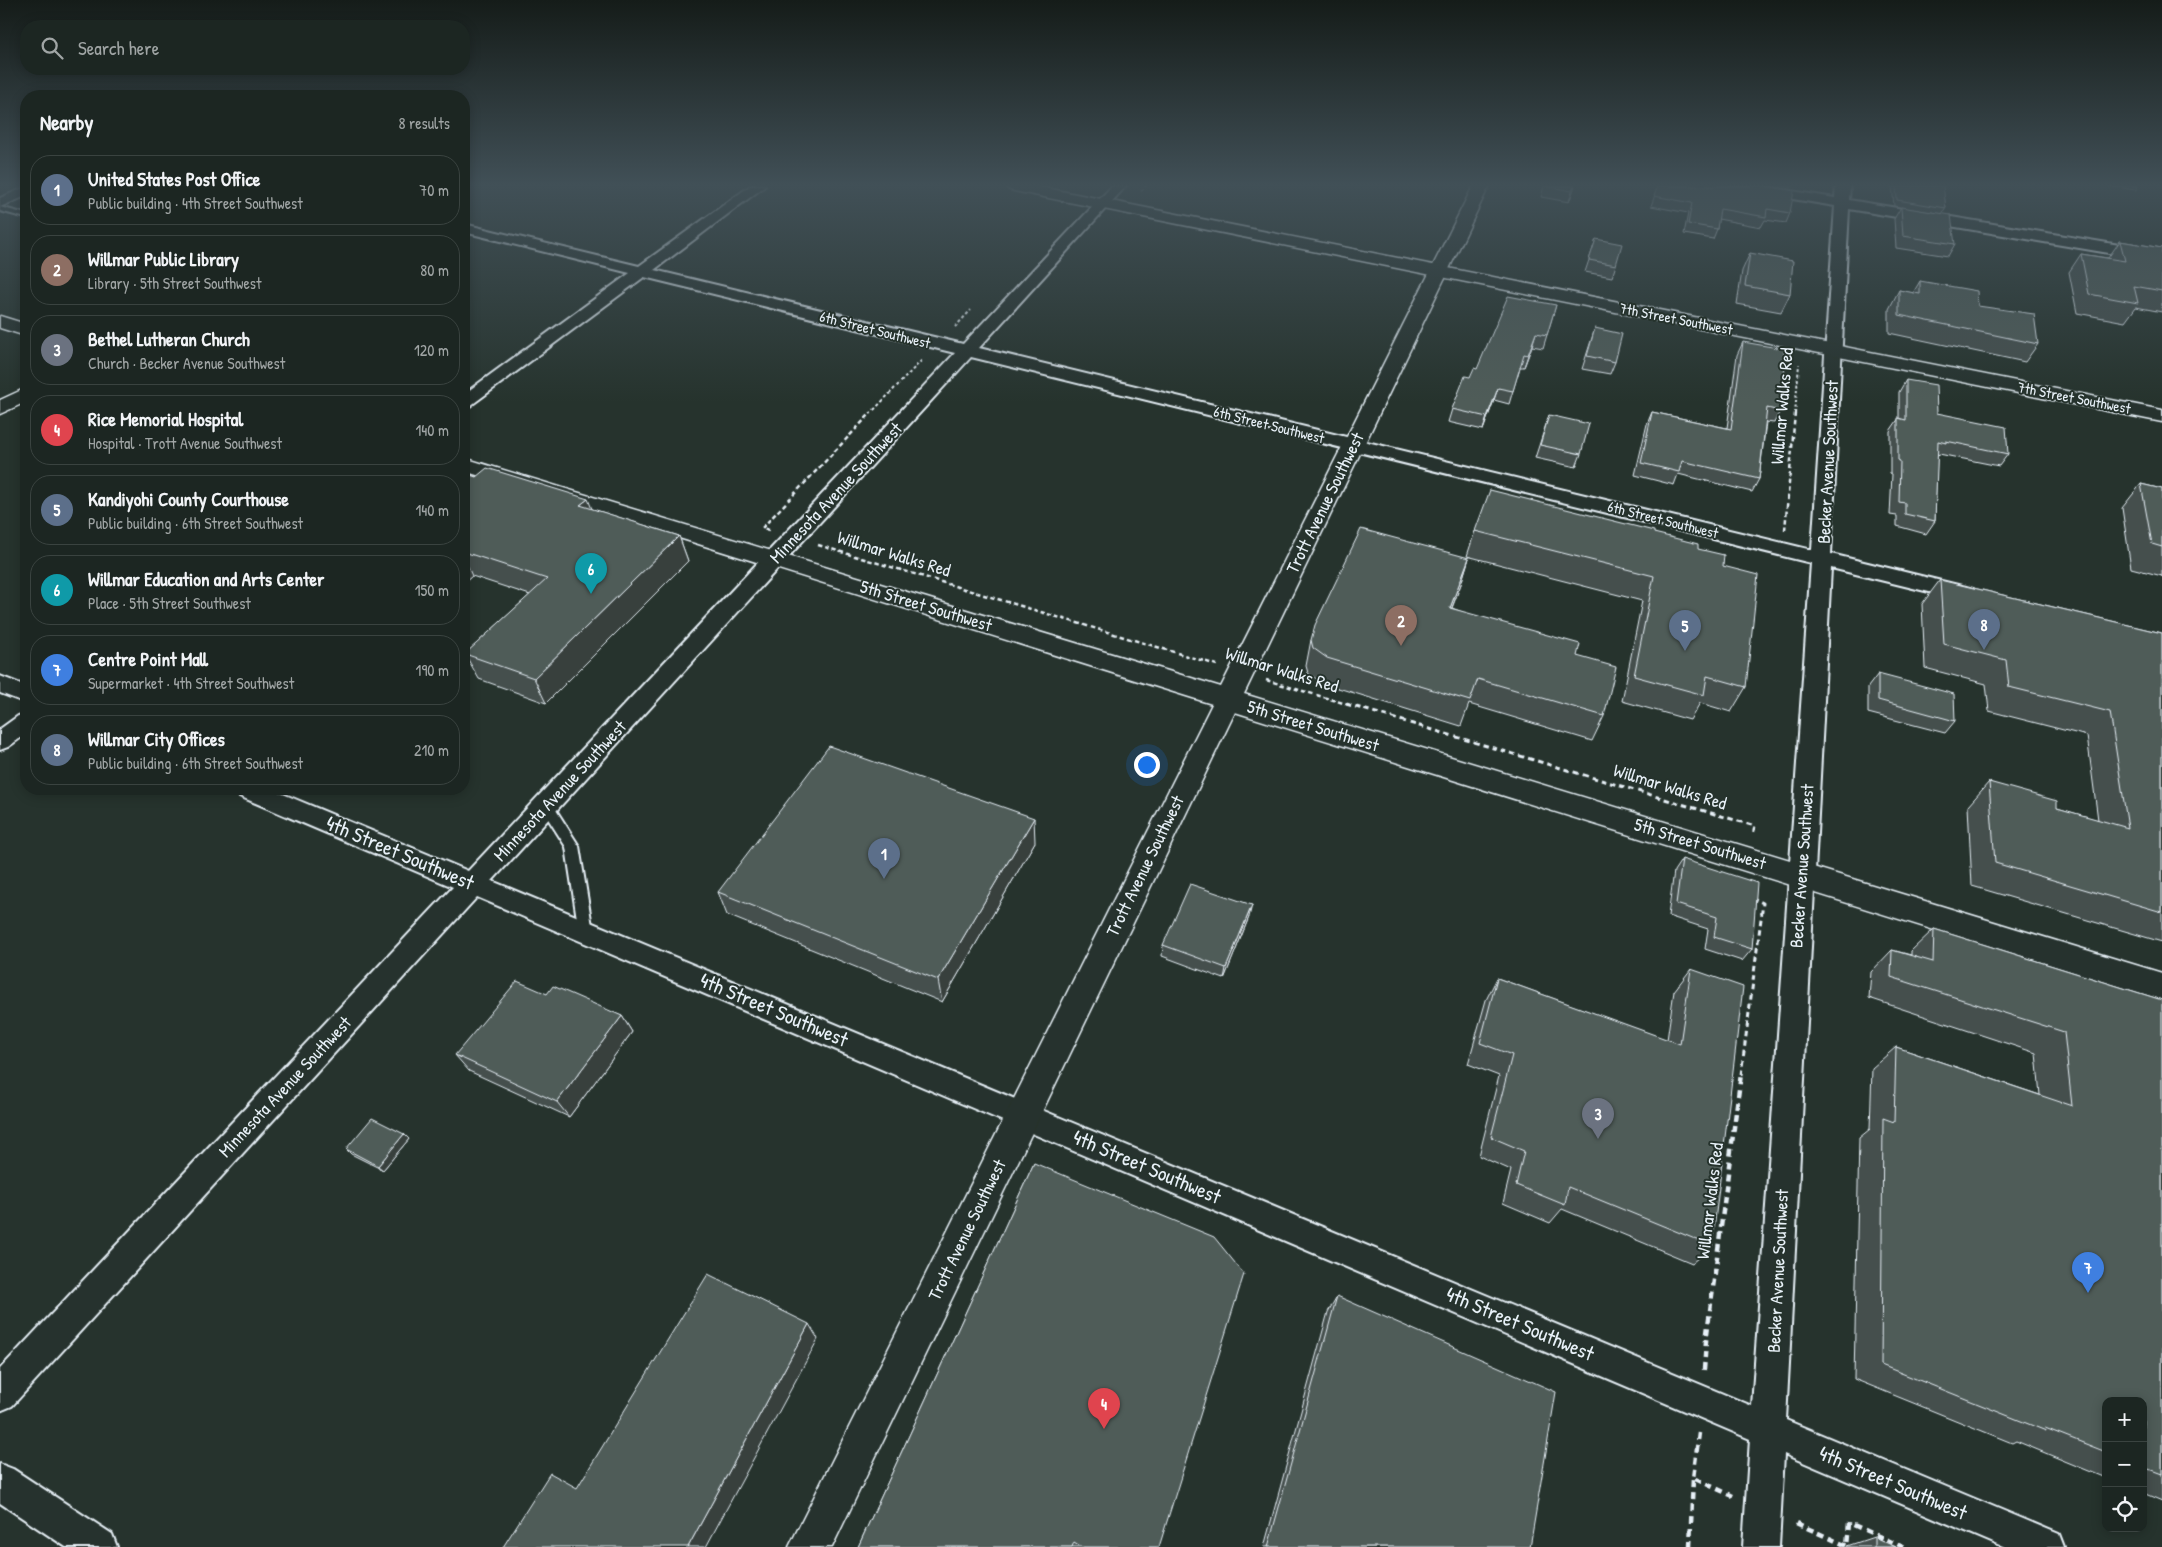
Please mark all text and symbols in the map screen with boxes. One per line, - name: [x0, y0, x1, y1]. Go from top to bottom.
- search box: [20, 20, 470, 75]
- icon: search: [38, 34, 66, 62]
- text: Search here: [78, 35, 159, 61]
- text: Nearby: [40, 108, 93, 137]
- text: 8 results: [398, 112, 450, 134]
- text: United States Post Office: [88, 166, 260, 192]
- text: 1: [54, 179, 60, 201]
- text: 70 m: [419, 179, 449, 201]
- text: Public building · 4th Street Southwest: [88, 192, 303, 214]
- text: Willmar Public Library: [88, 246, 239, 272]
- text: 2: [53, 259, 61, 281]
- text: 80 m: [420, 259, 449, 281]
- text: Library · 5th Street Southwest: [88, 272, 262, 294]
- street label: 7th Street Southwest: [1618, 297, 1735, 340]
- street label: 6th Street Southwest: [818, 306, 934, 354]
- text: Bethel Lutheran Church: [88, 326, 250, 352]
- text: 3: [53, 339, 61, 361]
- text: 120 m: [414, 339, 449, 361]
- street label: Willmar Walks Red: [1764, 347, 1799, 465]
- text: Church · Becker Avenue Southwest: [88, 352, 285, 374]
- street label: 7th Street Southwest: [2016, 376, 2133, 419]
- street label: Becker Avenue Southwest: [1811, 379, 1844, 544]
- street label: 6th Street Southwest: [1212, 401, 1328, 449]
- text: Rice Memorial Hospital: [88, 406, 243, 432]
- street label: Minnesota Avenue Southwest: [764, 416, 908, 569]
- text: 4: [54, 419, 60, 441]
- text: 140 m: [415, 419, 449, 441]
- street label: Trott Avenue Southwest: [1280, 427, 1370, 577]
- text: Hospital · Trott Avenue Southwest: [88, 432, 282, 454]
- text: Kandiyohi County Courthouse: [88, 486, 289, 512]
- street label: 6th Street Southwest: [1606, 496, 1722, 544]
- text: 5: [54, 499, 60, 521]
- text: 140 m: [415, 499, 449, 521]
- text: Public building · 6th Street Southwest: [88, 512, 303, 534]
- street label: Willmar Walks Red: [835, 524, 954, 583]
- pin: 6: [575, 553, 607, 594]
- text: Willmar Education and Arts Center: [88, 566, 324, 592]
- street label: 5th Street Southwest: [857, 574, 996, 638]
- text: 6: [54, 579, 60, 601]
- text: 150 m: [415, 579, 449, 601]
- text: Place · 5th Street Southwest: [88, 592, 251, 614]
- pin: 2: [1385, 605, 1417, 646]
- pin: 8: [1968, 609, 2000, 650]
- pin: 5: [1669, 610, 1701, 651]
- street label: Willmar Walks Red: [1223, 640, 1342, 699]
- text: Centre Point Mall: [88, 646, 208, 672]
- text: 7: [53, 659, 61, 681]
- text: 190 m: [416, 659, 449, 681]
- text: Supermarket · 4th Street Southwest: [88, 672, 294, 694]
- street label: 5th Street Southwest: [1244, 694, 1383, 758]
- street label: Minnesota Avenue Southwest: [488, 714, 632, 867]
- text: Willmar City Offices: [88, 726, 225, 752]
- text: 8: [54, 739, 60, 761]
- text: 210 m: [414, 739, 449, 761]
- text: Public building · 6th Street Southwest: [88, 752, 303, 774]
- your location: [1134, 752, 1160, 778]
- street label: Willmar Walks Red: [1611, 757, 1730, 816]
- street label: Becker Avenue Southwest: [1783, 783, 1820, 949]
- street label: Trott Avenue Southwest: [1100, 790, 1190, 940]
- street label: 4th Street Southwest: [322, 808, 479, 897]
- street label: 5th Street Southwest: [1631, 812, 1770, 876]
- pin: 1: [868, 838, 900, 879]
- street label: 4th Street Southwest: [696, 965, 853, 1054]
- street label: Minnesota Avenue Southwest: [213, 1010, 357, 1163]
- pin: 3: [1582, 1098, 1614, 1139]
- street label: 4th Street Southwest: [1069, 1122, 1226, 1211]
- street label: Willmar Walks Red: [1690, 1141, 1729, 1261]
- street label: Trott Avenue Southwest: [922, 1154, 1012, 1304]
- street label: Becker Avenue Southwest: [1761, 1188, 1794, 1353]
- pin: 7: [2072, 1252, 2104, 1293]
- street label: 4th Street Southwest: [1442, 1279, 1599, 1368]
- pin: 4: [1088, 1388, 1120, 1429]
- map controls: [2102, 1397, 2147, 1532]
- button: +: [2102, 1397, 2147, 1442]
- street label: 4th Street Southwest: [1815, 1438, 1972, 1527]
- button: −: [2102, 1442, 2147, 1487]
- button: locate: [2102, 1487, 2147, 1532]

